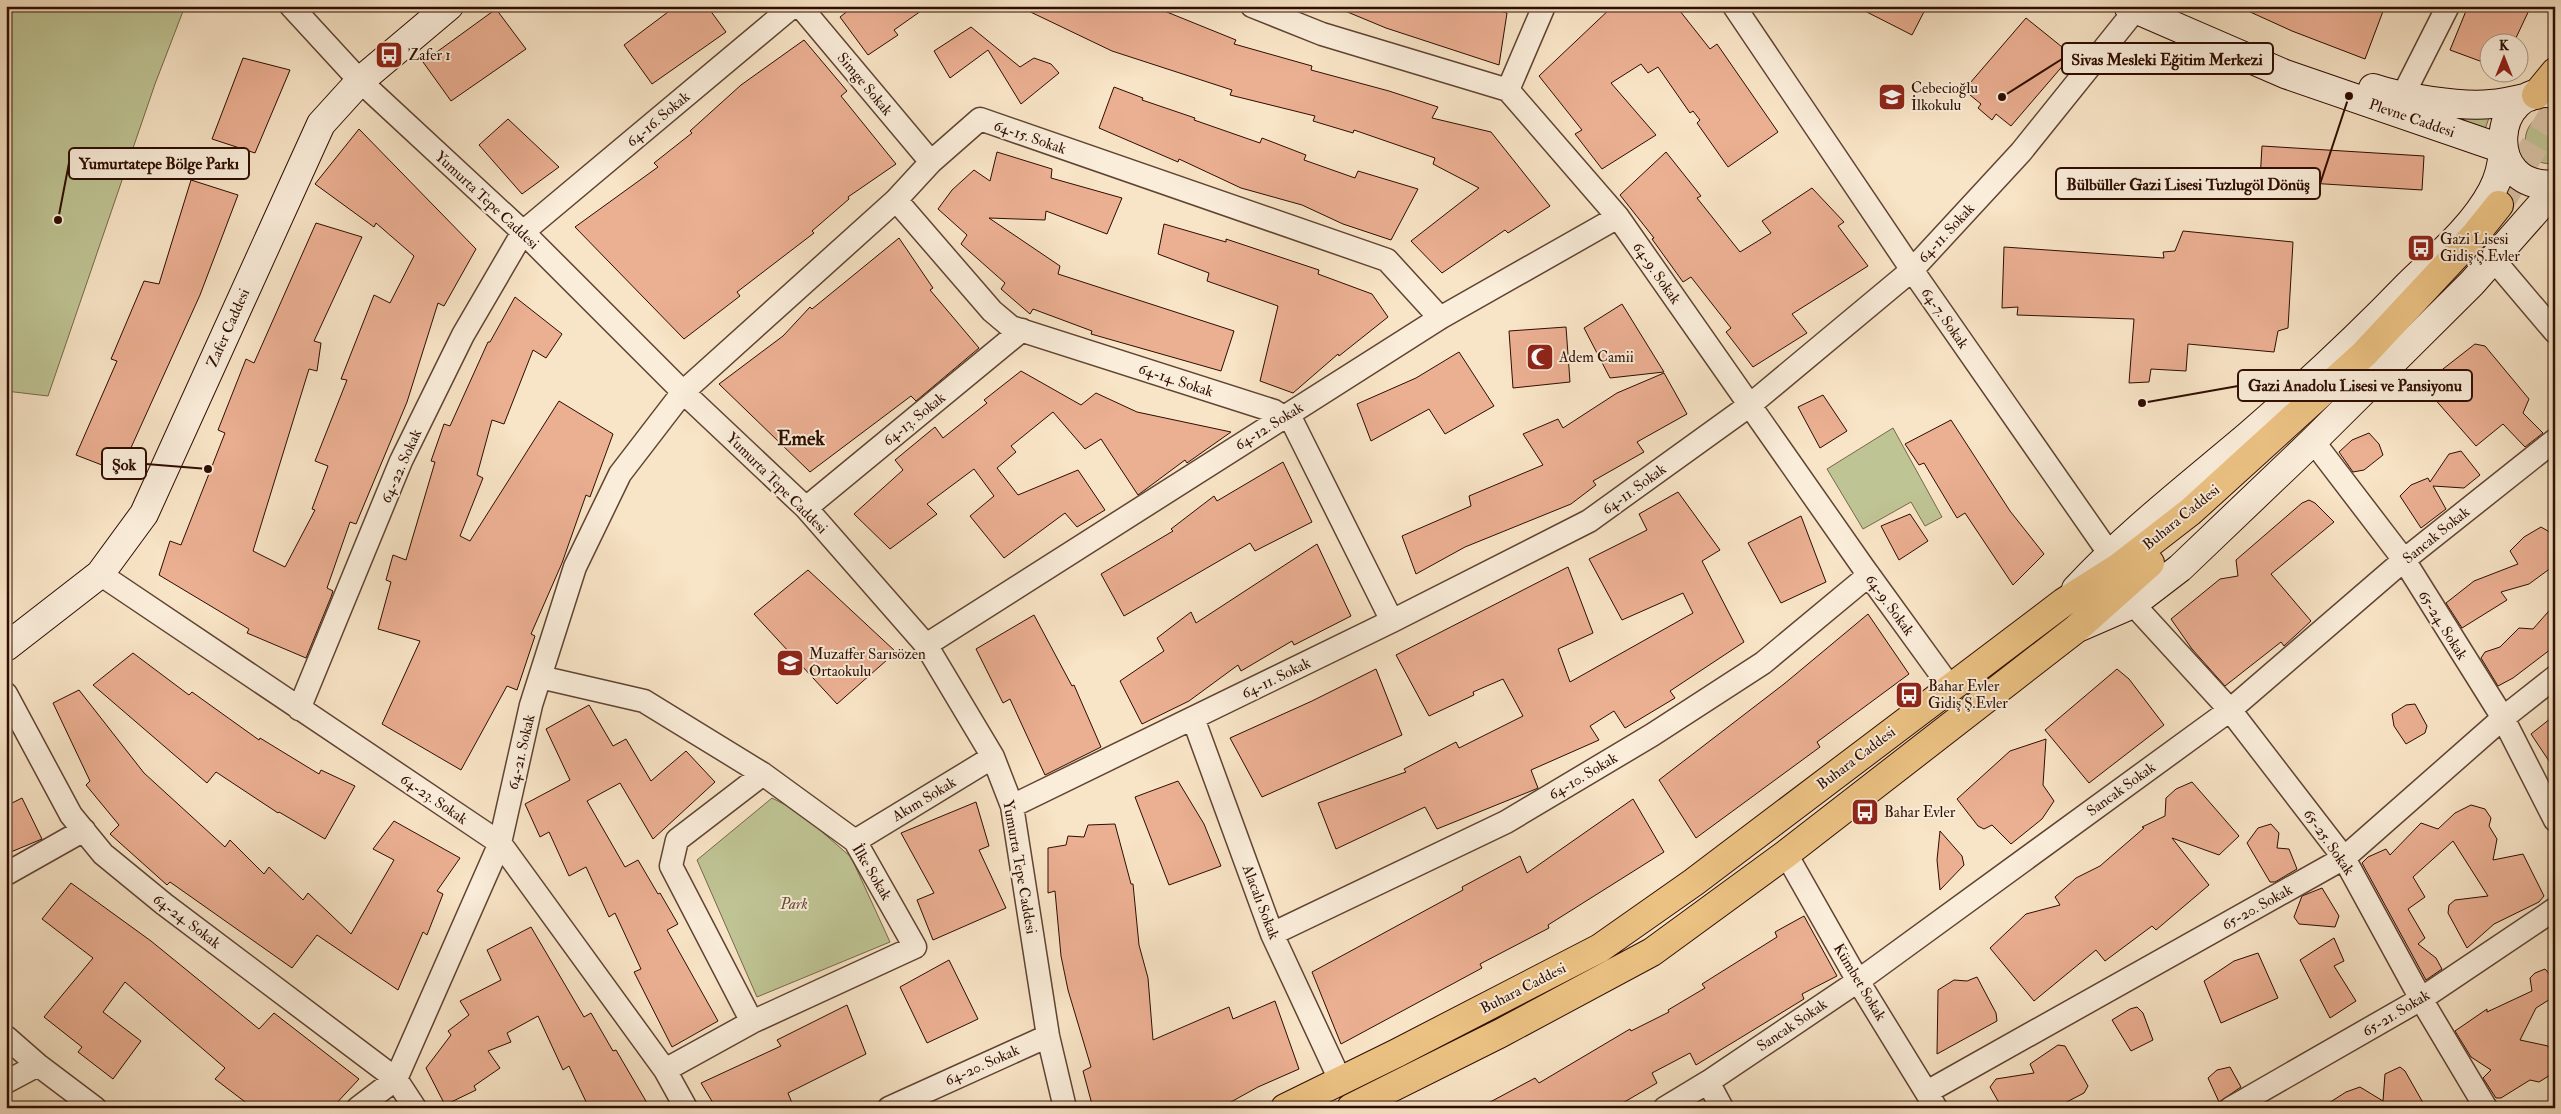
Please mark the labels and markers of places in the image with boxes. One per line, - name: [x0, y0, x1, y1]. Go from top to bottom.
- bus stop icon: Zafer 1: [374, 40, 404, 70]
- callout: Sivas Mesleki Eğitim Merkezi: [2062, 43, 2273, 74]
- place label: Zafer 1: [408, 46, 451, 65]
- place label: Cebecioğlu İlkokulu: [1911, 79, 1978, 115]
- school or university icon: Cebecioğlu İlkokulu: [1877, 82, 1907, 112]
- callout: Yumurtatepe Bölge Parkı: [69, 148, 249, 179]
- callout: Bülbüller Gazi Lisesi Tuzlugöl Dönüş: [2056, 168, 2320, 199]
- place label: Gazi Lisesi Gidiş Ş.Evler: [2440, 230, 2520, 266]
- bus stop icon: Gazi Lisesi Gidiş Ş.Evler: [2406, 233, 2436, 263]
- mosque icon: Adem Camii: [1525, 342, 1555, 372]
- place label: Adem Camii: [1558, 348, 1634, 367]
- callout: Gazi Anadolu Lisesi ve Pansiyonu: [2238, 370, 2472, 401]
- callout: Şok: [102, 448, 146, 479]
- place label: Muzaffer Sarısözen Ortaokulu: [809, 645, 926, 681]
- school or university icon: Muzaffer Sarısözen Ortaokulu: [775, 648, 805, 678]
- place label: Bahar Evler Gidiş Ş.Evler: [1928, 677, 2008, 713]
- bus stop icon: Bahar Evler Gidiş Ş.Evler: [1894, 680, 1924, 710]
- bus stop icon: Bahar Evler: [1850, 797, 1880, 827]
- place label: Bahar Evler: [1884, 803, 1956, 822]

